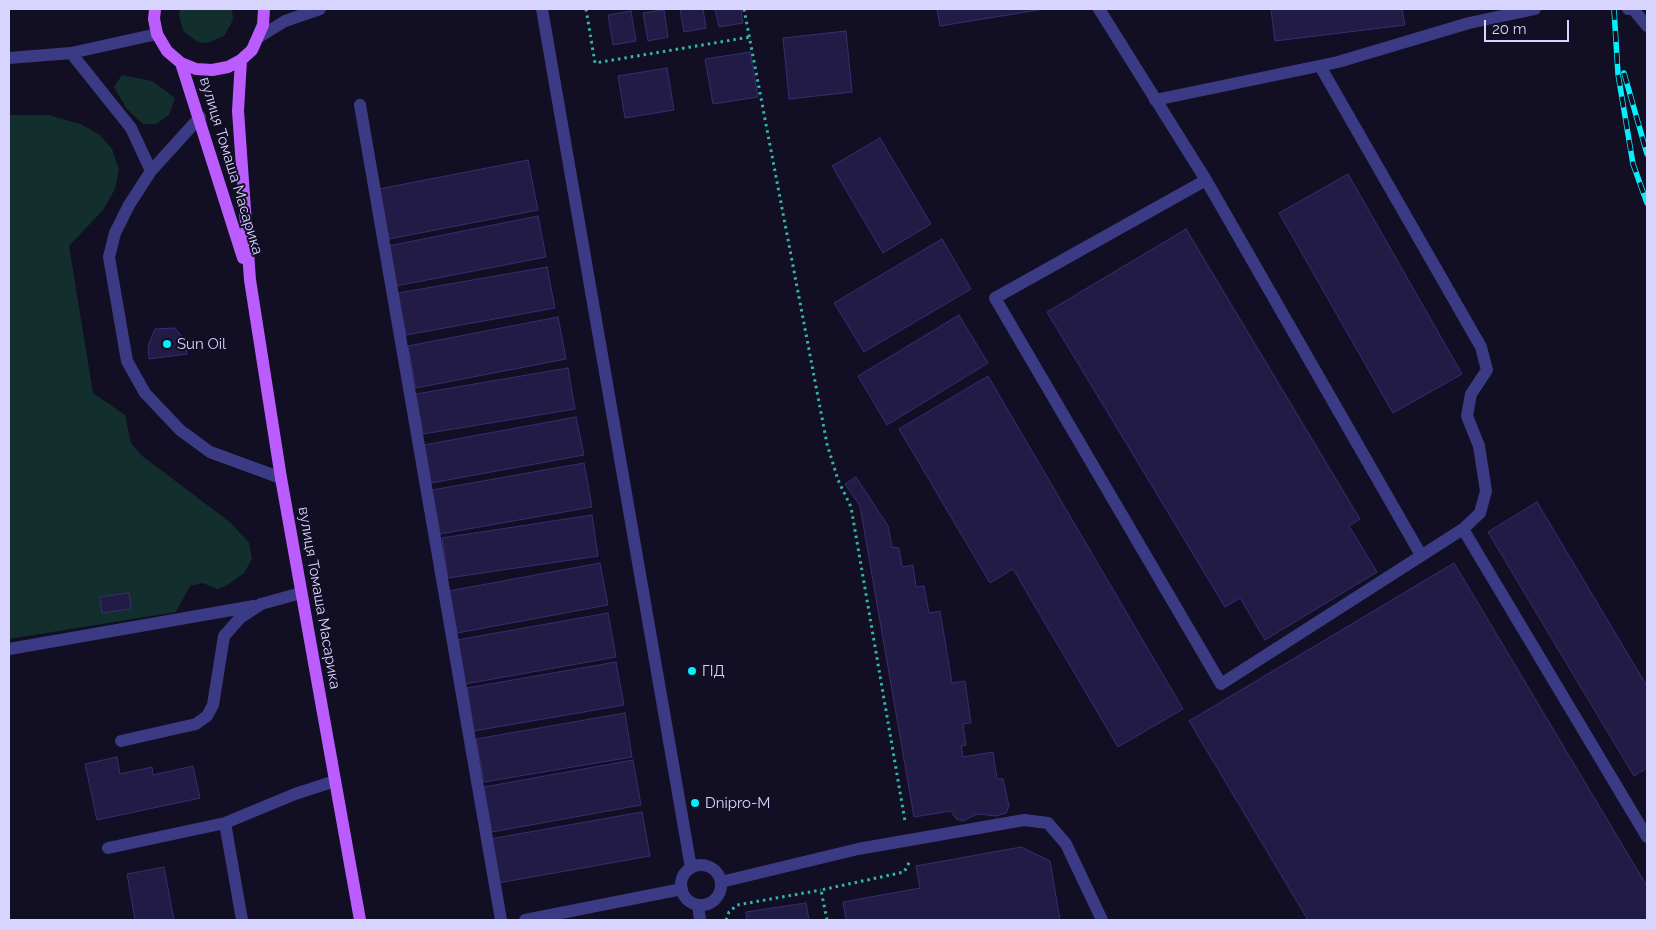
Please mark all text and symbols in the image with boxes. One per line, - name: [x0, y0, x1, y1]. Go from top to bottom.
- scale bar: [1486, 10, 1571, 42]
- text: 20 m: [1492, 20, 1527, 38]
- street label: вулиця Томаша Масарика: [195, 75, 267, 257]
- place label: Sun Oil: [177, 335, 226, 353]
- marker: Sun Oil: [161, 338, 173, 350]
- street label: вулиця Томаша Масарика: [294, 505, 344, 691]
- place label: ГІД: [702, 662, 725, 680]
- marker: ГІД: [686, 665, 698, 677]
- place label: Dnipro-M: [705, 794, 770, 812]
- marker: Dnipro-M: [689, 797, 701, 809]

